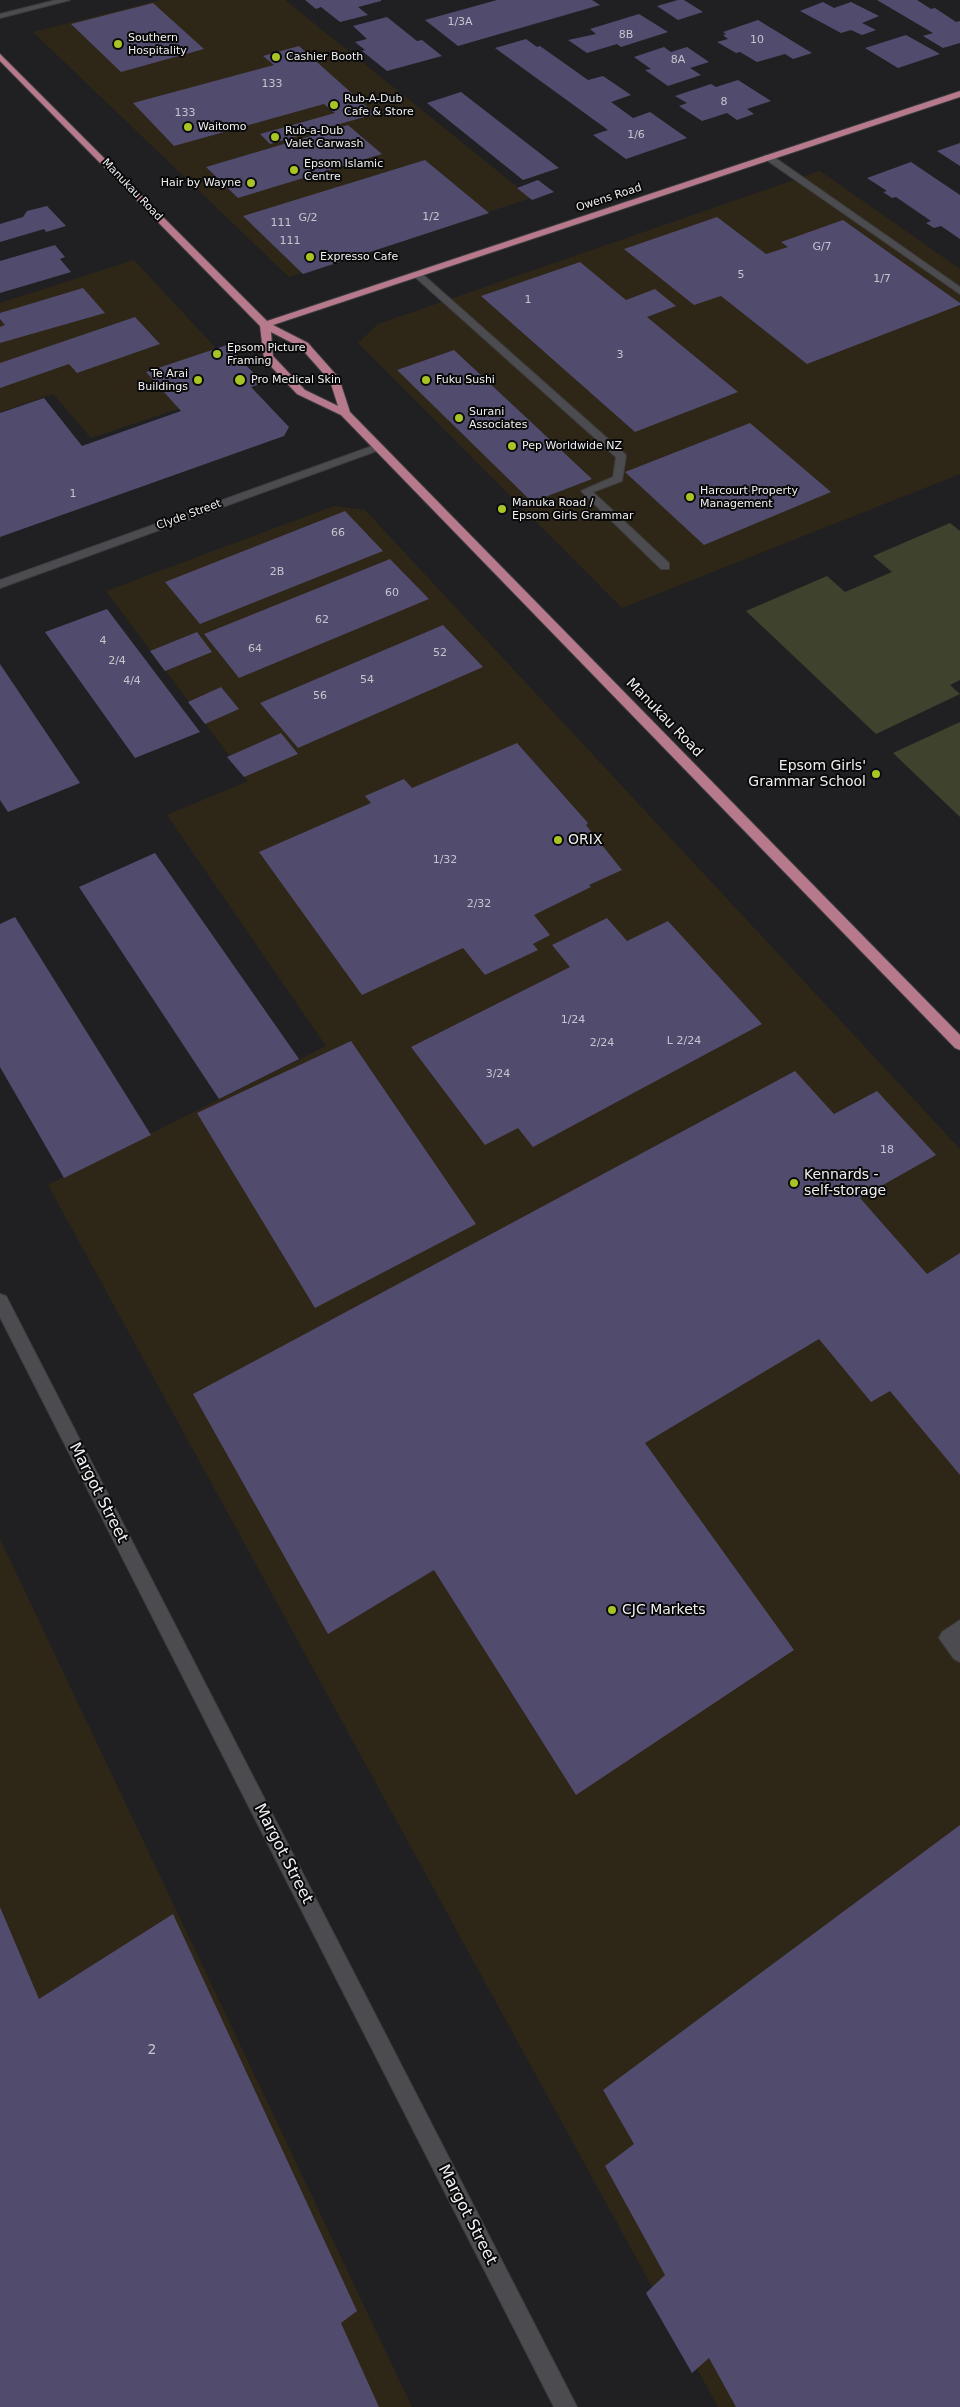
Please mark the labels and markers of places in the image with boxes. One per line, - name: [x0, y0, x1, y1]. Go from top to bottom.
- place label: Southern Hospitality: [128, 31, 187, 57]
- marker: Southern Hospitality: [112, 38, 124, 50]
- place label: Cashier Booth: [286, 50, 363, 64]
- marker: Cashier Booth: [270, 51, 282, 63]
- place label: Rub-A-Dub Cafe & Store: [344, 92, 414, 118]
- marker: Rub-A-Dub Cafe & Store: [328, 99, 340, 111]
- place label: Waitomo: [198, 120, 246, 134]
- marker: Waitomo: [182, 121, 194, 133]
- place label: Rub-a-Dub Valet Carwash: [285, 124, 363, 150]
- marker: Rub-a-Dub Valet Carwash: [269, 131, 281, 143]
- place label: Epsom Islamic Centre: [304, 157, 383, 183]
- marker: Epsom Islamic Centre: [288, 164, 300, 176]
- place label: Hair by Wayne: [161, 176, 241, 190]
- marker: Hair by Wayne: [245, 177, 257, 189]
- place label: Expresso Cafe: [320, 250, 398, 264]
- marker: Expresso Cafe: [304, 251, 316, 263]
- place label: Epsom Picture Framing: [227, 341, 305, 367]
- marker: Epsom Picture Framing: [211, 348, 223, 360]
- place label: Te Arai Buildings: [138, 367, 188, 393]
- marker: Pro Medical Skin: [233, 373, 247, 387]
- place label: Pro Medical Skin: [251, 373, 341, 387]
- place label: Fuku Sushi: [436, 373, 495, 387]
- marker: Te Arai Buildings: [192, 374, 204, 386]
- marker: Fuku Sushi: [420, 374, 432, 386]
- place label: Surani Associates: [469, 405, 527, 431]
- marker: Surani Associates: [453, 412, 465, 424]
- place label: Pep Worldwide NZ: [522, 439, 622, 453]
- marker: Pep Worldwide NZ: [506, 440, 518, 452]
- place label: Harcourt Property Management: [700, 484, 798, 510]
- marker: Harcourt Property Management: [684, 491, 696, 503]
- place label: Manuka Road / Epsom Girls Grammar: [512, 496, 633, 522]
- marker: Manuka Road / Epsom Girls Grammar: [496, 503, 508, 515]
- place label: Epsom Girls' Grammar School: [748, 758, 866, 790]
- marker: Epsom Girls' Grammar School: [870, 768, 882, 780]
- place label: ORIX: [568, 832, 602, 848]
- marker: ORIX: [552, 834, 564, 846]
- place label: Kennards - self-storage: [804, 1167, 886, 1200]
- marker: Kennards - self-storage: [788, 1177, 800, 1189]
- place label: CJC Markets: [622, 1602, 706, 1618]
- marker: CJC Markets: [606, 1604, 618, 1616]

